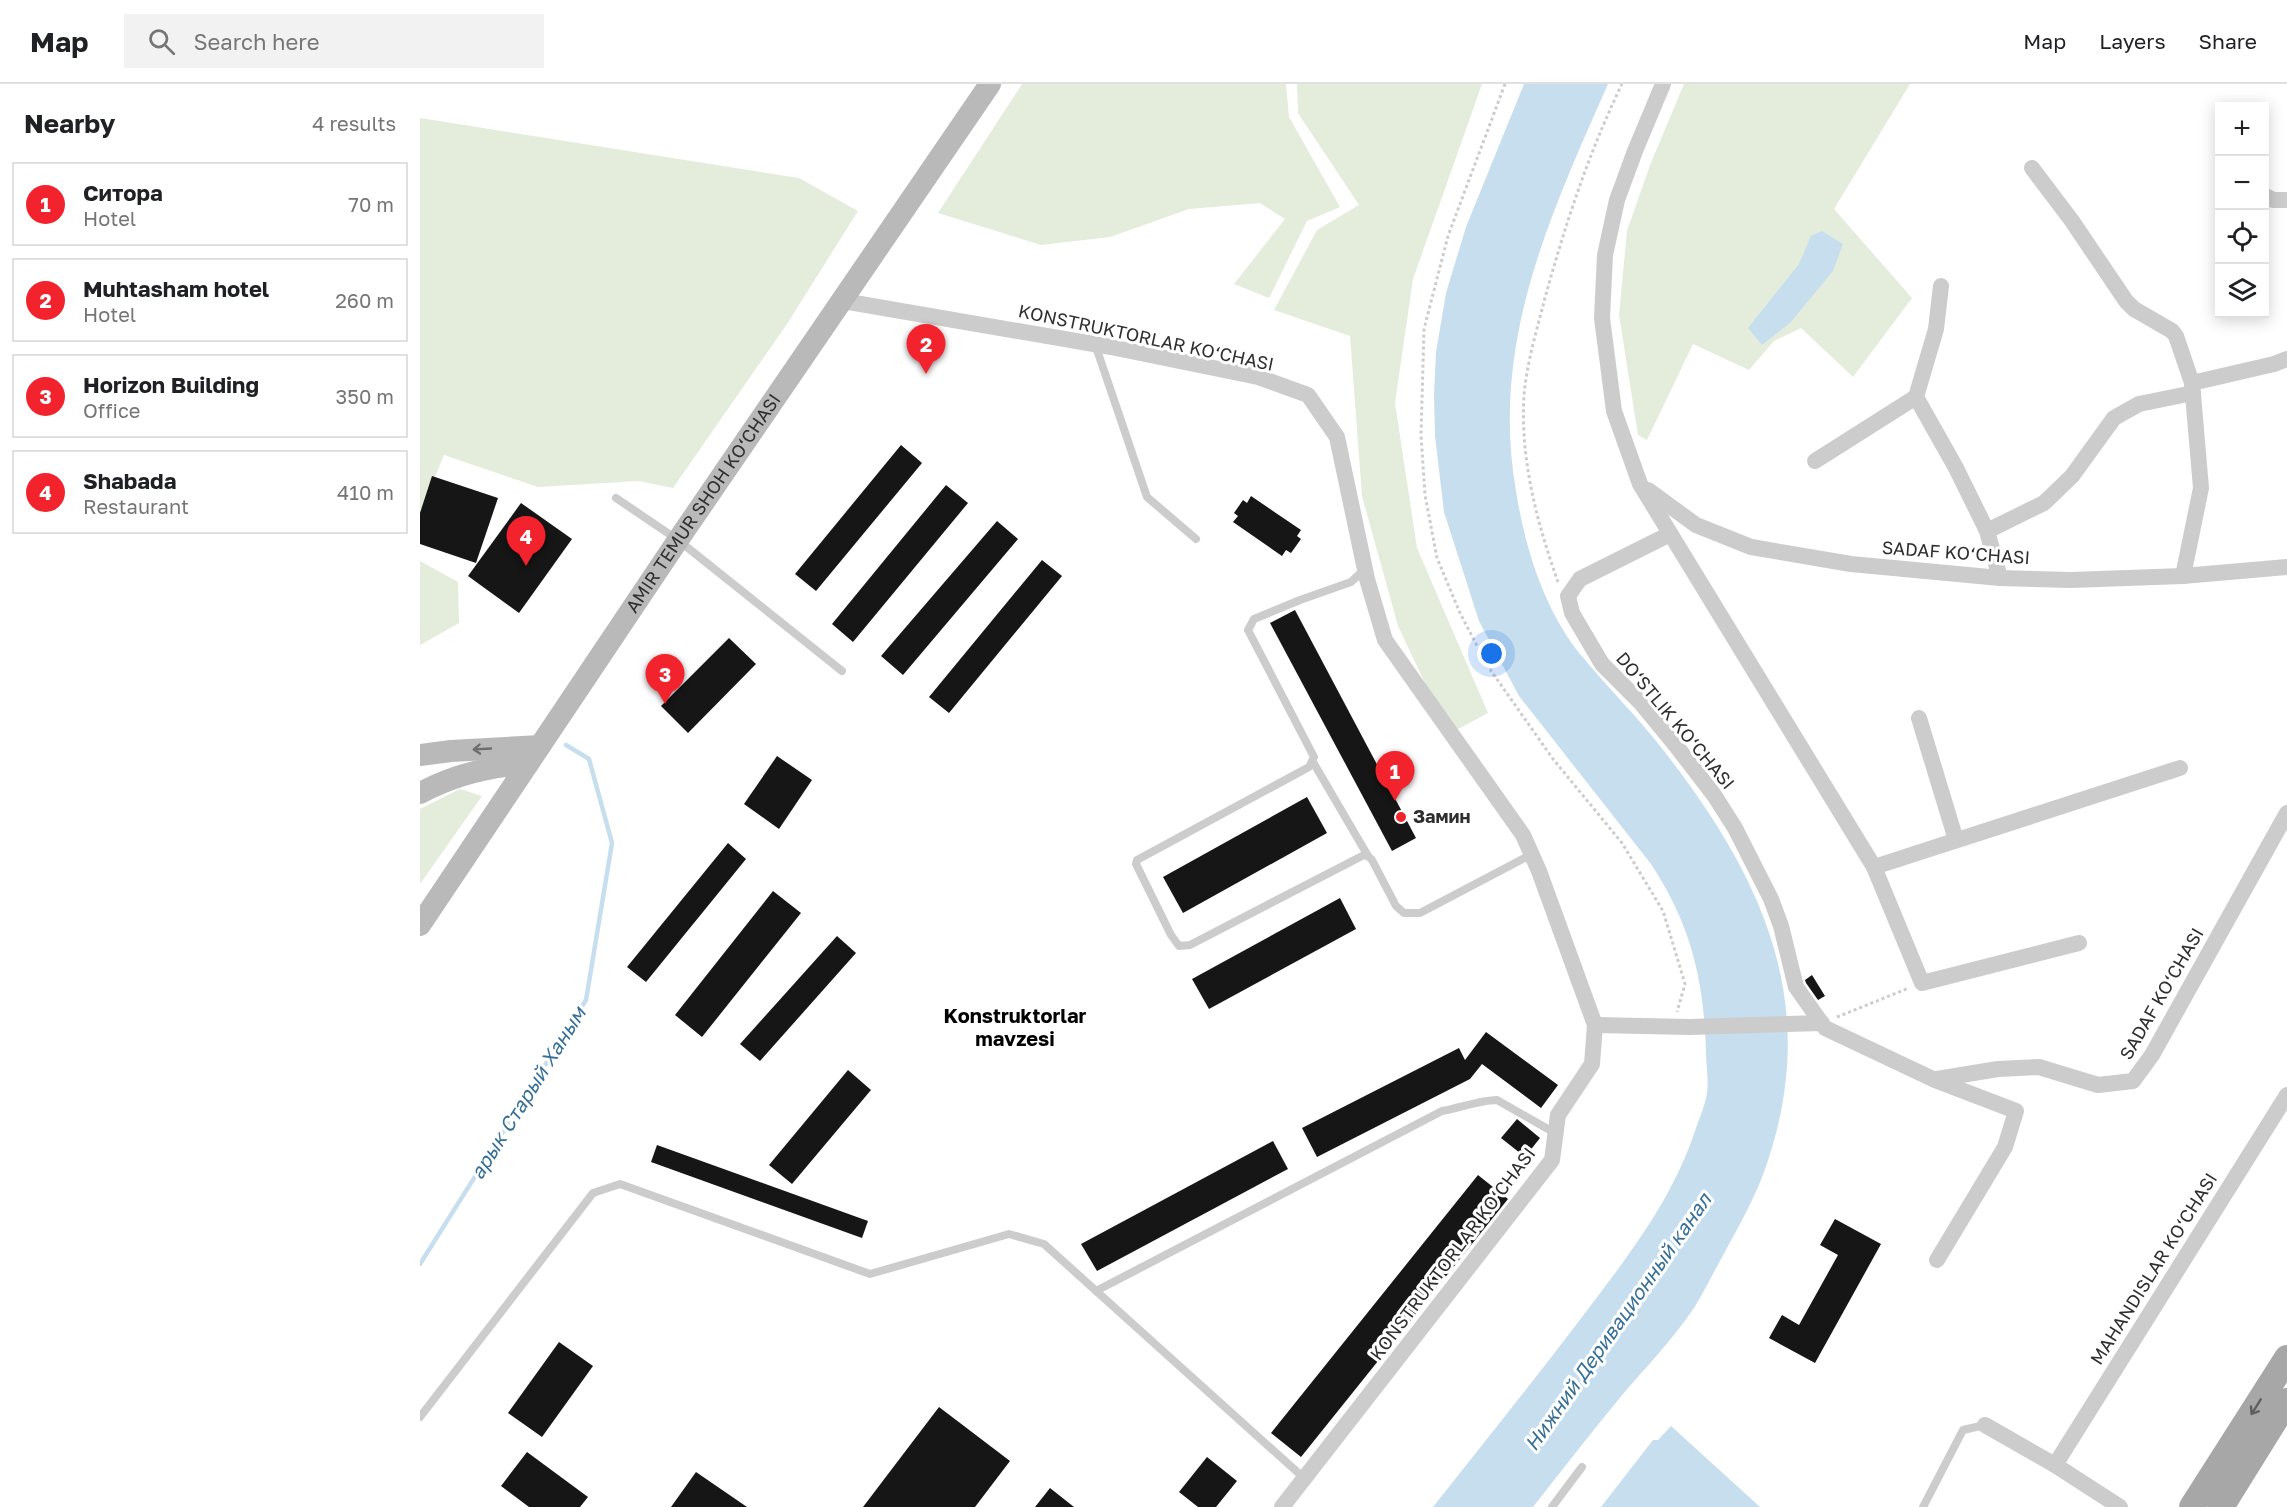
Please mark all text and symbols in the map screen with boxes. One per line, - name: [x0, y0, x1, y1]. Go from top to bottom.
- search box: [124, 14, 544, 68]
- text: Map: [30, 25, 88, 58]
- icon: search: [145, 25, 178, 58]
- text: Search here: [193, 28, 319, 55]
- text: Map: [2023, 28, 2066, 54]
- text: Layers: [2099, 28, 2166, 54]
- text: Share: [2199, 28, 2257, 54]
- map controls: [2215, 102, 2269, 318]
- button: +: [2215, 102, 2269, 156]
- text: Nearby: [24, 108, 115, 139]
- text: 4 results: [312, 111, 396, 135]
- button: −: [2215, 156, 2269, 210]
- text: Ситора: [83, 179, 163, 206]
- text: 1: [40, 192, 51, 216]
- text: 70 m: [348, 192, 394, 216]
- text: Hotel: [83, 206, 136, 230]
- button: locate: [2215, 210, 2269, 264]
- button: layers: [2215, 264, 2269, 318]
- text: Muhtasham hotel: [83, 275, 269, 302]
- text: 2: [39, 288, 52, 312]
- text: 260 m: [335, 288, 394, 312]
- street label: KONSTRUKTORLAR KO‘CHASI: [1016, 299, 1276, 375]
- text: Hotel: [83, 302, 136, 326]
- pin: 2: [906, 324, 946, 374]
- text: Horizon Building: [83, 371, 259, 398]
- text: 3: [39, 384, 52, 408]
- text: 350 m: [336, 384, 394, 408]
- street label: AMIR TEMUR SHOH KO‘CHASI: [620, 389, 785, 617]
- text: Office: [83, 398, 140, 422]
- text: Shabada: [83, 467, 176, 494]
- text: 4: [39, 480, 52, 504]
- text: 410 m: [337, 480, 394, 504]
- text: Restaurant: [83, 494, 189, 518]
- pin: 4: [506, 516, 546, 566]
- street label: SADAF KO‘CHASI: [1881, 536, 2031, 568]
- your location: [1477, 639, 1506, 668]
- street label: DO‘STLIK KO‘CHASI: [1612, 647, 1740, 793]
- pin: 3: [646, 654, 684, 704]
- one-way arrow: [472, 744, 492, 755]
- pin: 1: [1376, 752, 1414, 801]
- place label: Замин: [1413, 805, 1470, 827]
- marker: Замин: [1394, 810, 1408, 824]
- street label: SADAF KO‘CHASI: [2114, 924, 2208, 1063]
- water label: арык Старый Ханым: [464, 1001, 591, 1183]
- district label: Konstruktorlar mavzesi: [944, 1003, 1087, 1050]
- street label: KONSTRUKTORLAR KO‘CHASI: [1365, 1143, 1539, 1364]
- street label: MAHANDISLAR KO‘CHASI: [2085, 1168, 2221, 1368]
- water label: Нижний Деривационный канал: [1519, 1187, 1716, 1455]
- one-way arrow: [2249, 1398, 2261, 1415]

